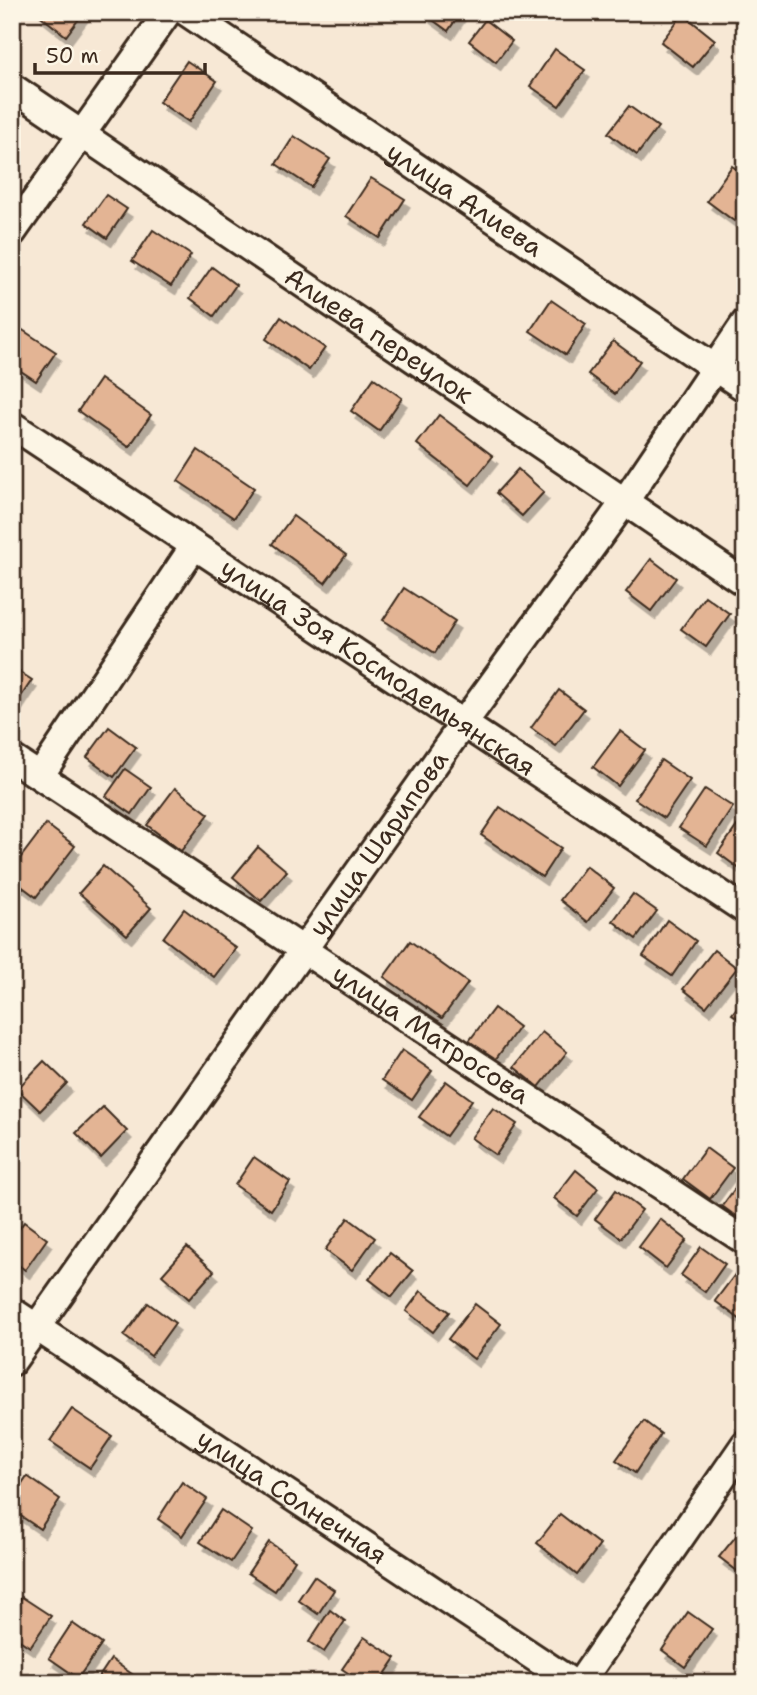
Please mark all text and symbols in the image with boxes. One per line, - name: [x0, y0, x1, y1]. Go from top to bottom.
- scale bar: [35, 32, 205, 76]
- text: 50 m: [46, 42, 99, 70]
- street label: улица Алиева: [380, 134, 550, 264]
- street label: Алиева переулок: [278, 259, 480, 411]
- street label: улица Зоя Космодемьянская: [214, 550, 543, 784]
- street label: улица Шарипова: [300, 743, 456, 943]
- street label: улица Матросова: [326, 956, 537, 1112]
- street label: улица Солнечная: [190, 1420, 394, 1572]

